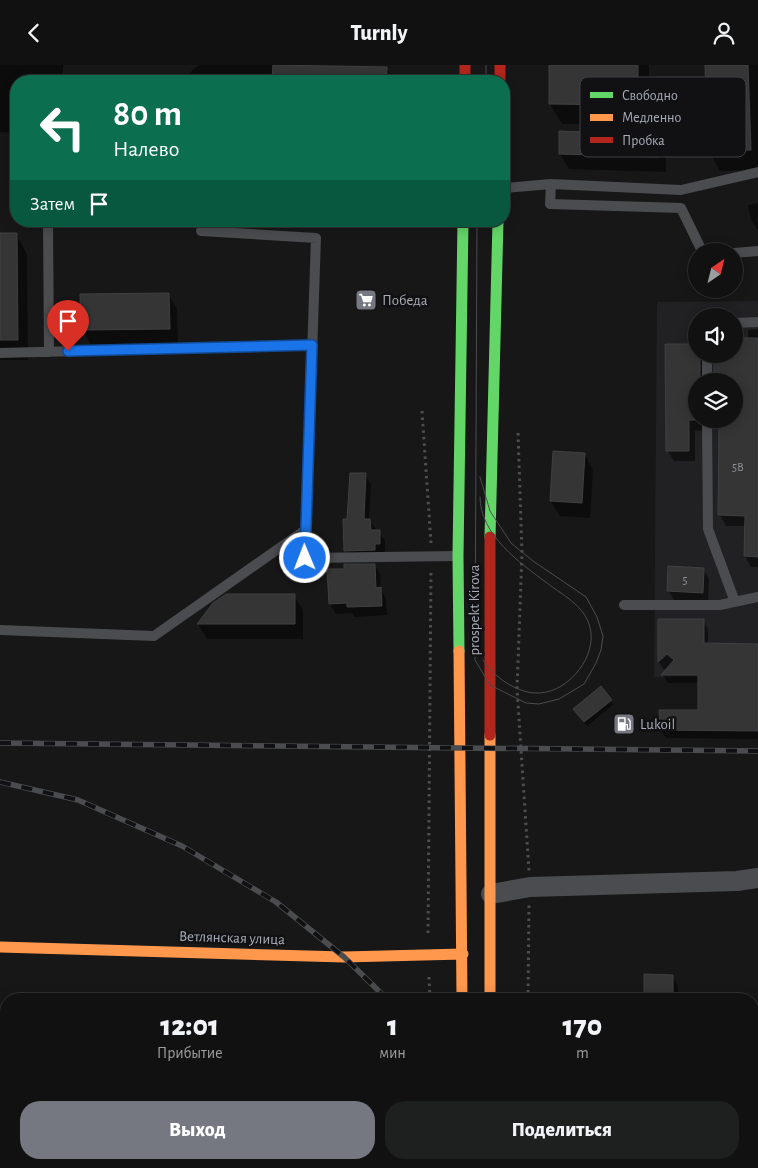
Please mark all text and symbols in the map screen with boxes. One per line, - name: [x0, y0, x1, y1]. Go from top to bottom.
- icon: back: [20, 19, 48, 47]
- icon: person: [710, 19, 738, 47]
- text: Turnly: [350, 22, 408, 44]
- legend: [580, 77, 746, 157]
- text: Свободно: [622, 89, 678, 103]
- icon: left: [30, 95, 95, 160]
- text: 80 m: [113, 97, 182, 132]
- text: Медленно: [622, 111, 681, 125]
- text: Пробка: [622, 134, 665, 148]
- text: Налево: [113, 138, 179, 160]
- icon: arrive: [85, 190, 113, 218]
- text: Затем: [30, 195, 75, 214]
- north arrow: [688, 243, 742, 297]
- map controls: [688, 243, 743, 428]
- supermarket icon: Победа: [354, 288, 378, 312]
- place label: Победа: [382, 293, 428, 308]
- pin: [47, 300, 89, 351]
- icon: arrive: [54, 307, 82, 335]
- button: sound: [688, 308, 743, 363]
- button: layers: [688, 373, 743, 428]
- house number: 5В: [732, 461, 744, 473]
- position arrow: [278, 531, 330, 583]
- street label: prospekt Kirova: [467, 565, 482, 655]
- house number: 5: [682, 574, 688, 586]
- fuel station icon: Lukoil: [612, 712, 636, 736]
- place label: Lukoil: [640, 717, 675, 732]
- street label: Ветлянская улица: [179, 929, 286, 947]
- text: 12:01: [160, 1011, 219, 1041]
- text: 1: [387, 1011, 398, 1041]
- text: 170: [563, 1011, 602, 1041]
- text: Прибытие: [157, 1045, 223, 1061]
- text: мин: [379, 1045, 406, 1061]
- text: m: [576, 1045, 589, 1061]
- button: Выход: [20, 1101, 375, 1159]
- button: Поделиться: [385, 1101, 739, 1159]

